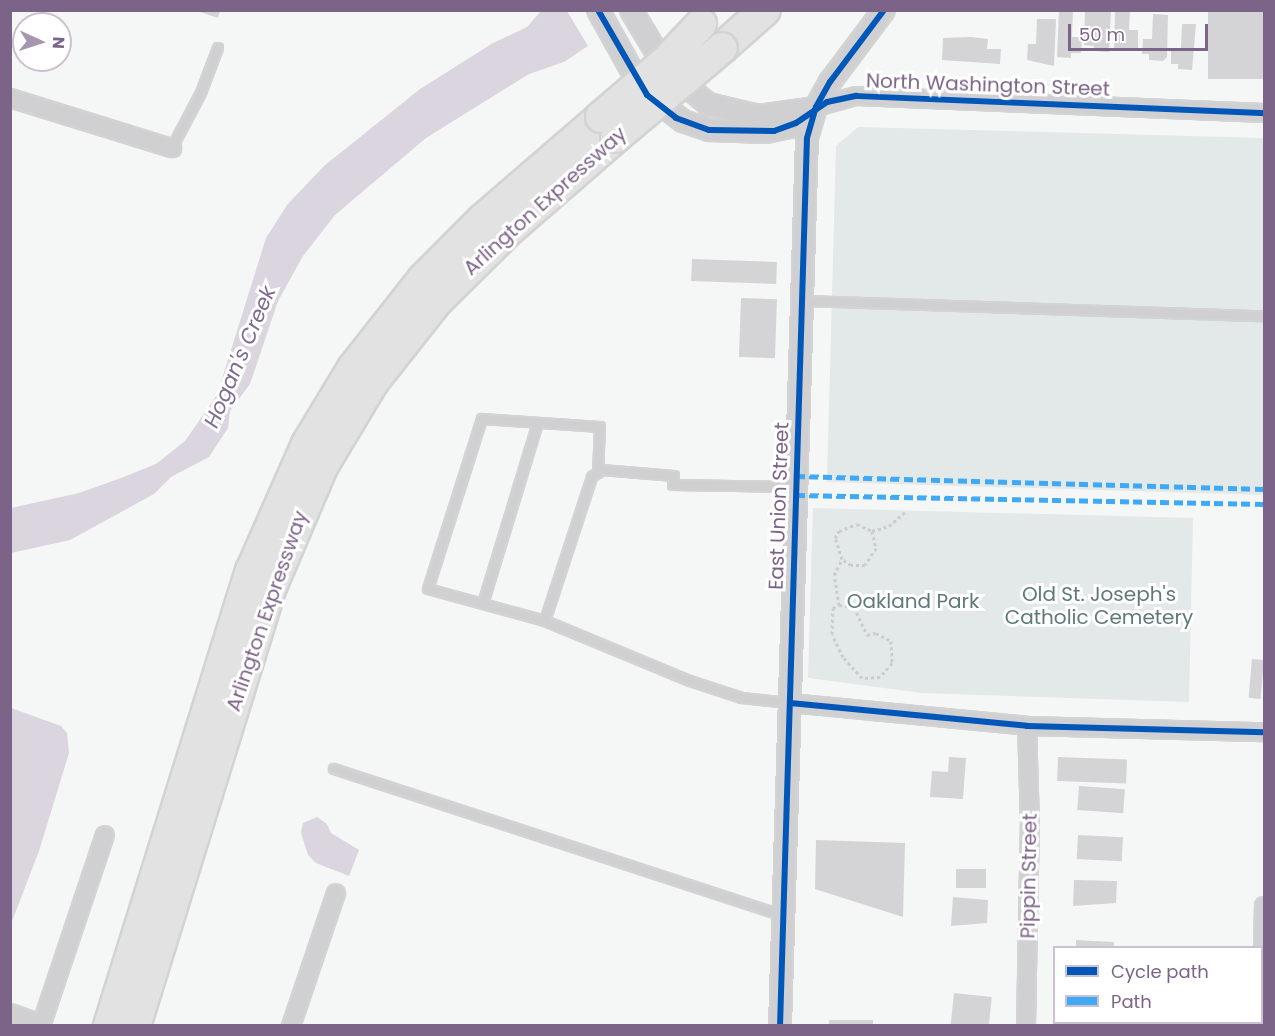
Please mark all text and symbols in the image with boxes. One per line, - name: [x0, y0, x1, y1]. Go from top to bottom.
- north arrow: [12, 12, 72, 72]
- scale bar: [1071, 12, 1210, 50]
- text: 50 m: [1079, 22, 1125, 47]
- text: N: [47, 36, 70, 49]
- street label: North Washington Street: [866, 69, 1110, 101]
- street label: Arlington Expressway: [459, 122, 631, 280]
- water label: Hogan's Creek: [199, 282, 281, 432]
- street label: East Union Street: [764, 422, 794, 590]
- street label: Arlington Expressway: [221, 508, 313, 714]
- park label: Old St. Joseph's Catholic Cemetery: [1005, 583, 1193, 630]
- park label: Oakland Park: [847, 589, 979, 613]
- street label: Pippin Street: [1016, 813, 1042, 939]
- legend: [1053, 946, 1263, 1024]
- text: Cycle path: [1111, 959, 1209, 984]
- text: Path: [1111, 989, 1152, 1014]

